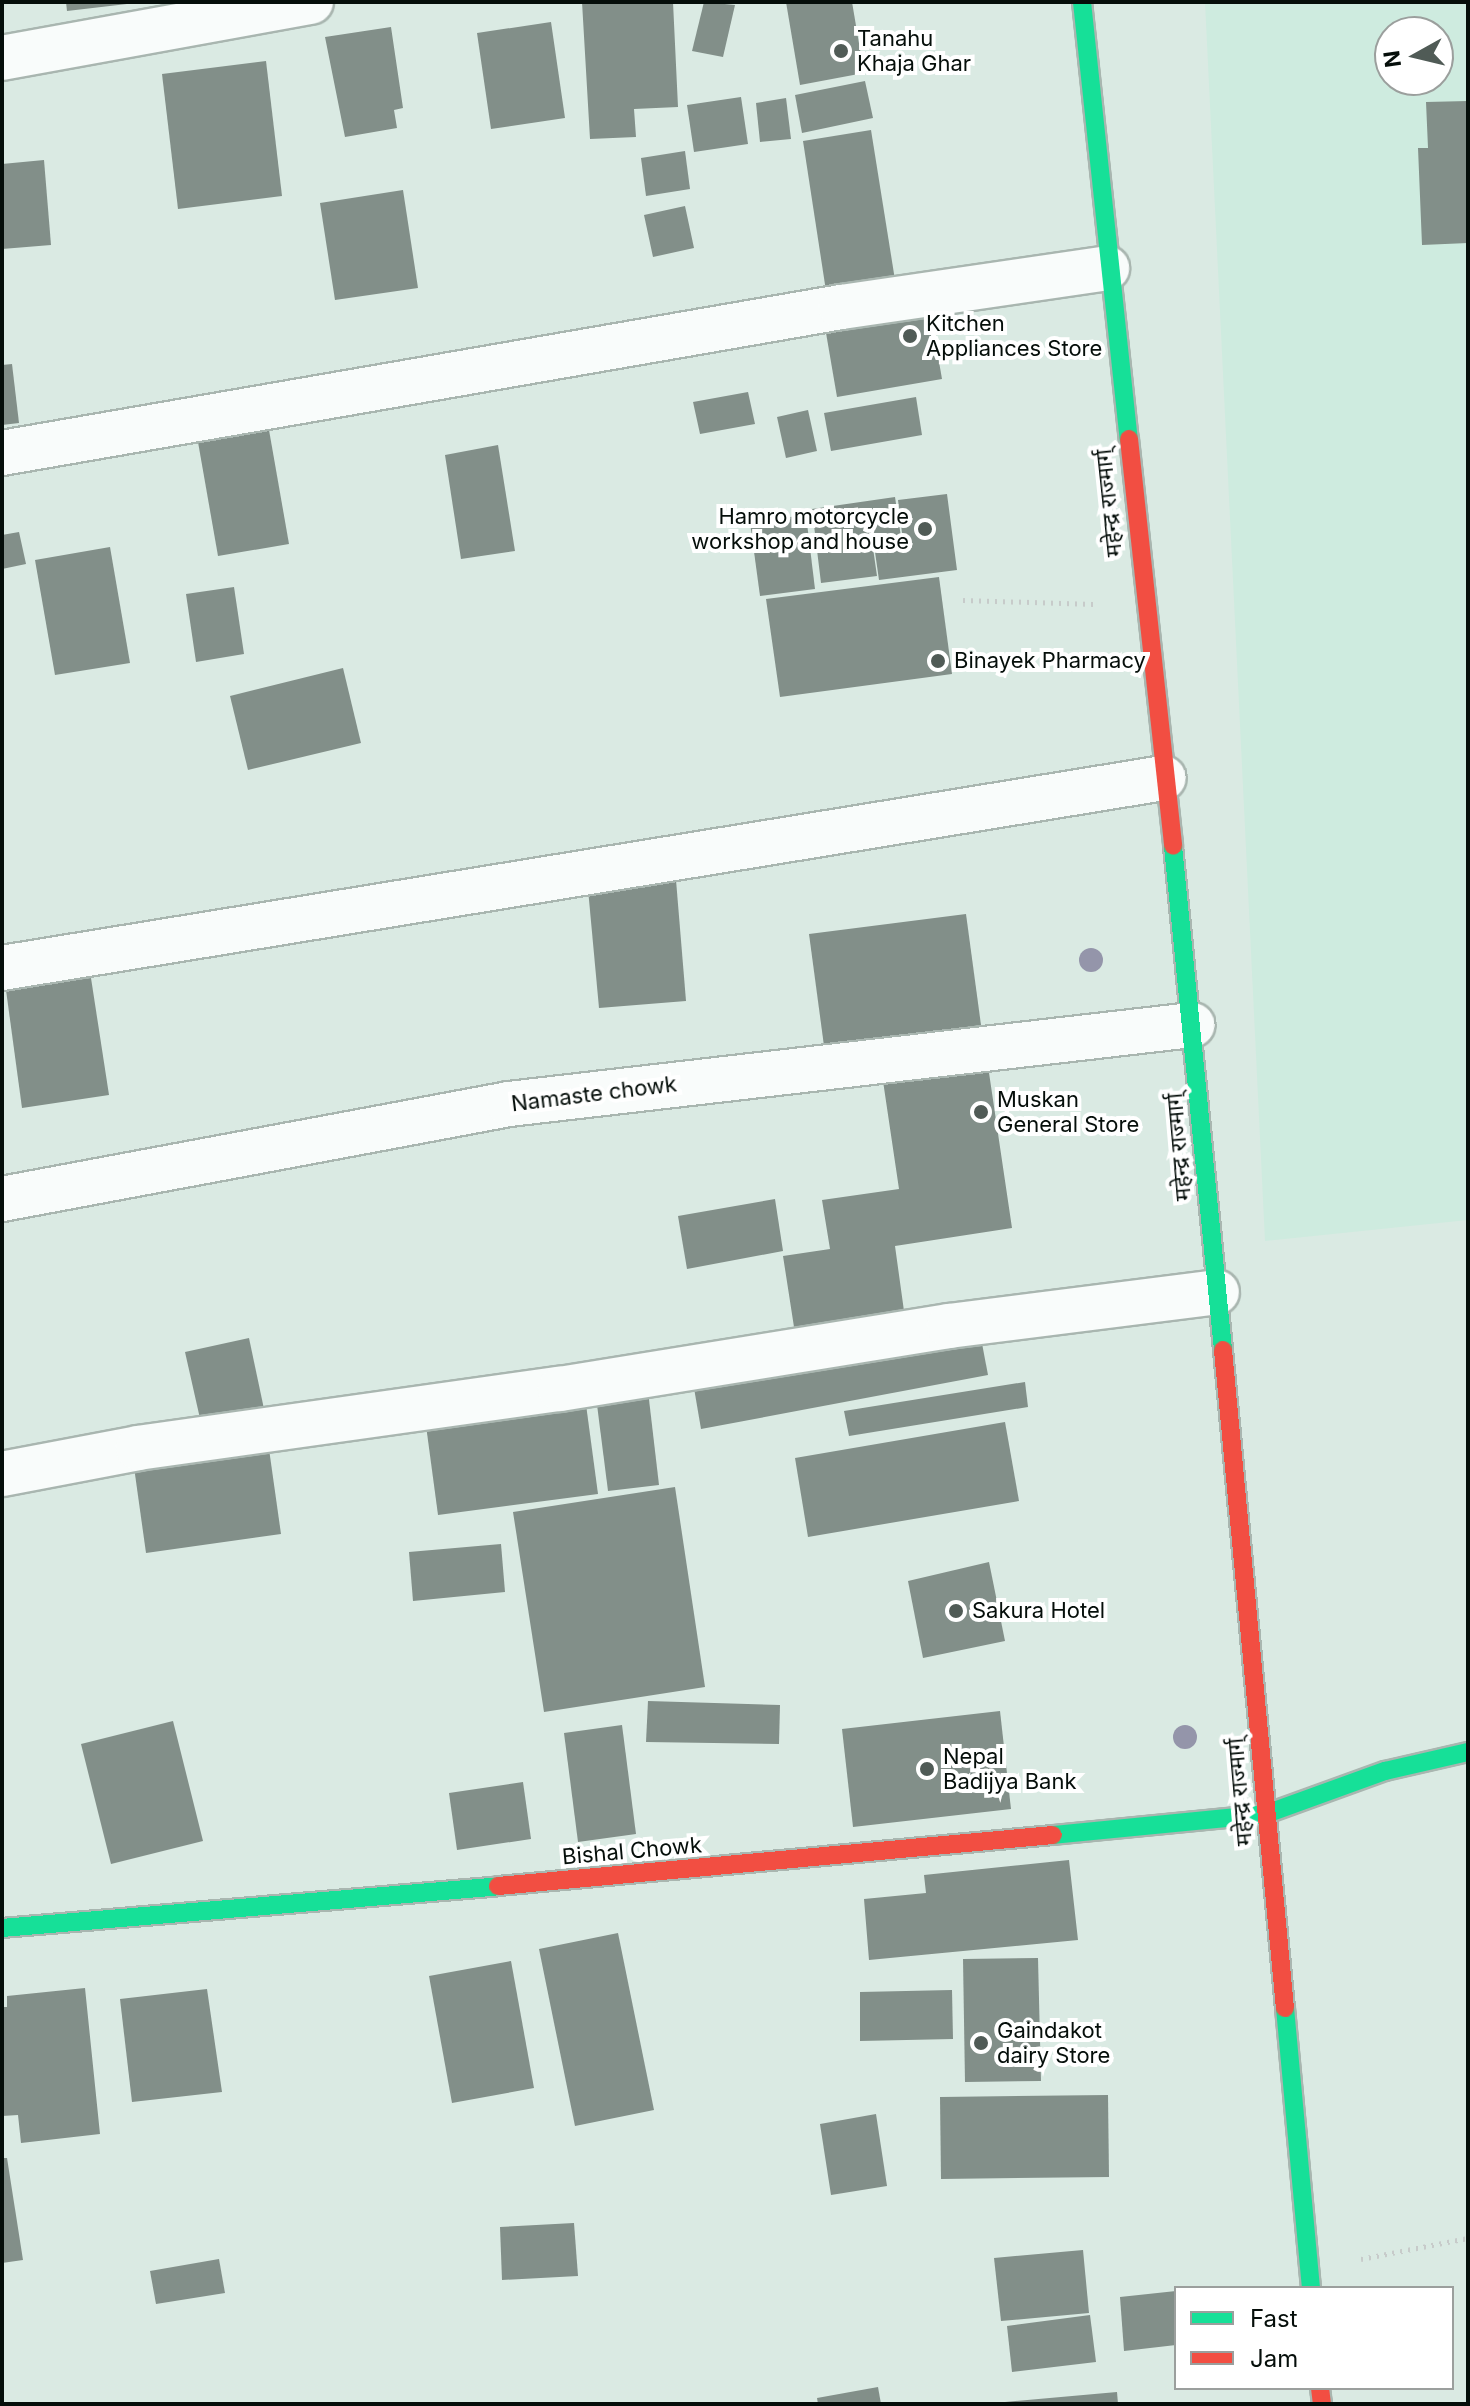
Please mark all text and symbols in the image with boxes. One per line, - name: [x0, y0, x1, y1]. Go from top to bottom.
- north arrow: [1374, 16, 1454, 96]
- place label: Tanahu Khaja Ghar: [857, 25, 971, 76]
- marker: Tanahu Khaja Ghar: [832, 42, 850, 60]
- text: N: [1378, 49, 1406, 69]
- place label: Kitchen Appliances Store: [926, 310, 1102, 362]
- marker: Kitchen Appliances Store: [901, 327, 919, 345]
- street label: महेन्द्र राज्मार्ग्: [1090, 448, 1128, 558]
- place label: Hamro motorcycle workshop and house: [691, 503, 909, 554]
- marker: Hamro motorcycle workshop and house: [916, 520, 934, 538]
- place label: Binayek Pharmacy: [954, 648, 1146, 674]
- marker: Binayek Pharmacy: [929, 652, 947, 670]
- street label: Namaste chowk: [510, 1071, 678, 1117]
- place label: Muskan General Store: [997, 1086, 1139, 1138]
- street label: महेन्द्र राज्मार्ग्: [1161, 1092, 1197, 1202]
- marker: Muskan General Store: [972, 1103, 990, 1121]
- place label: Sakura Hotel: [972, 1598, 1105, 1624]
- marker: Sakura Hotel: [947, 1602, 965, 1620]
- street label: महेन्द्र राज्मार्ग्: [1222, 1737, 1258, 1847]
- place label: Nepal Badijya Bank: [943, 1743, 1076, 1794]
- marker: Nepal Badijya Bank: [918, 1760, 936, 1778]
- street label: Bishal Chowk: [561, 1832, 703, 1870]
- place label: Gaindakot dairy Store: [997, 2017, 1110, 2068]
- marker: Gaindakot dairy Store: [972, 2034, 990, 2052]
- legend: [1174, 2286, 1454, 2390]
- text: Fast: [1250, 2304, 1298, 2333]
- text: Jam: [1250, 2344, 1298, 2373]

